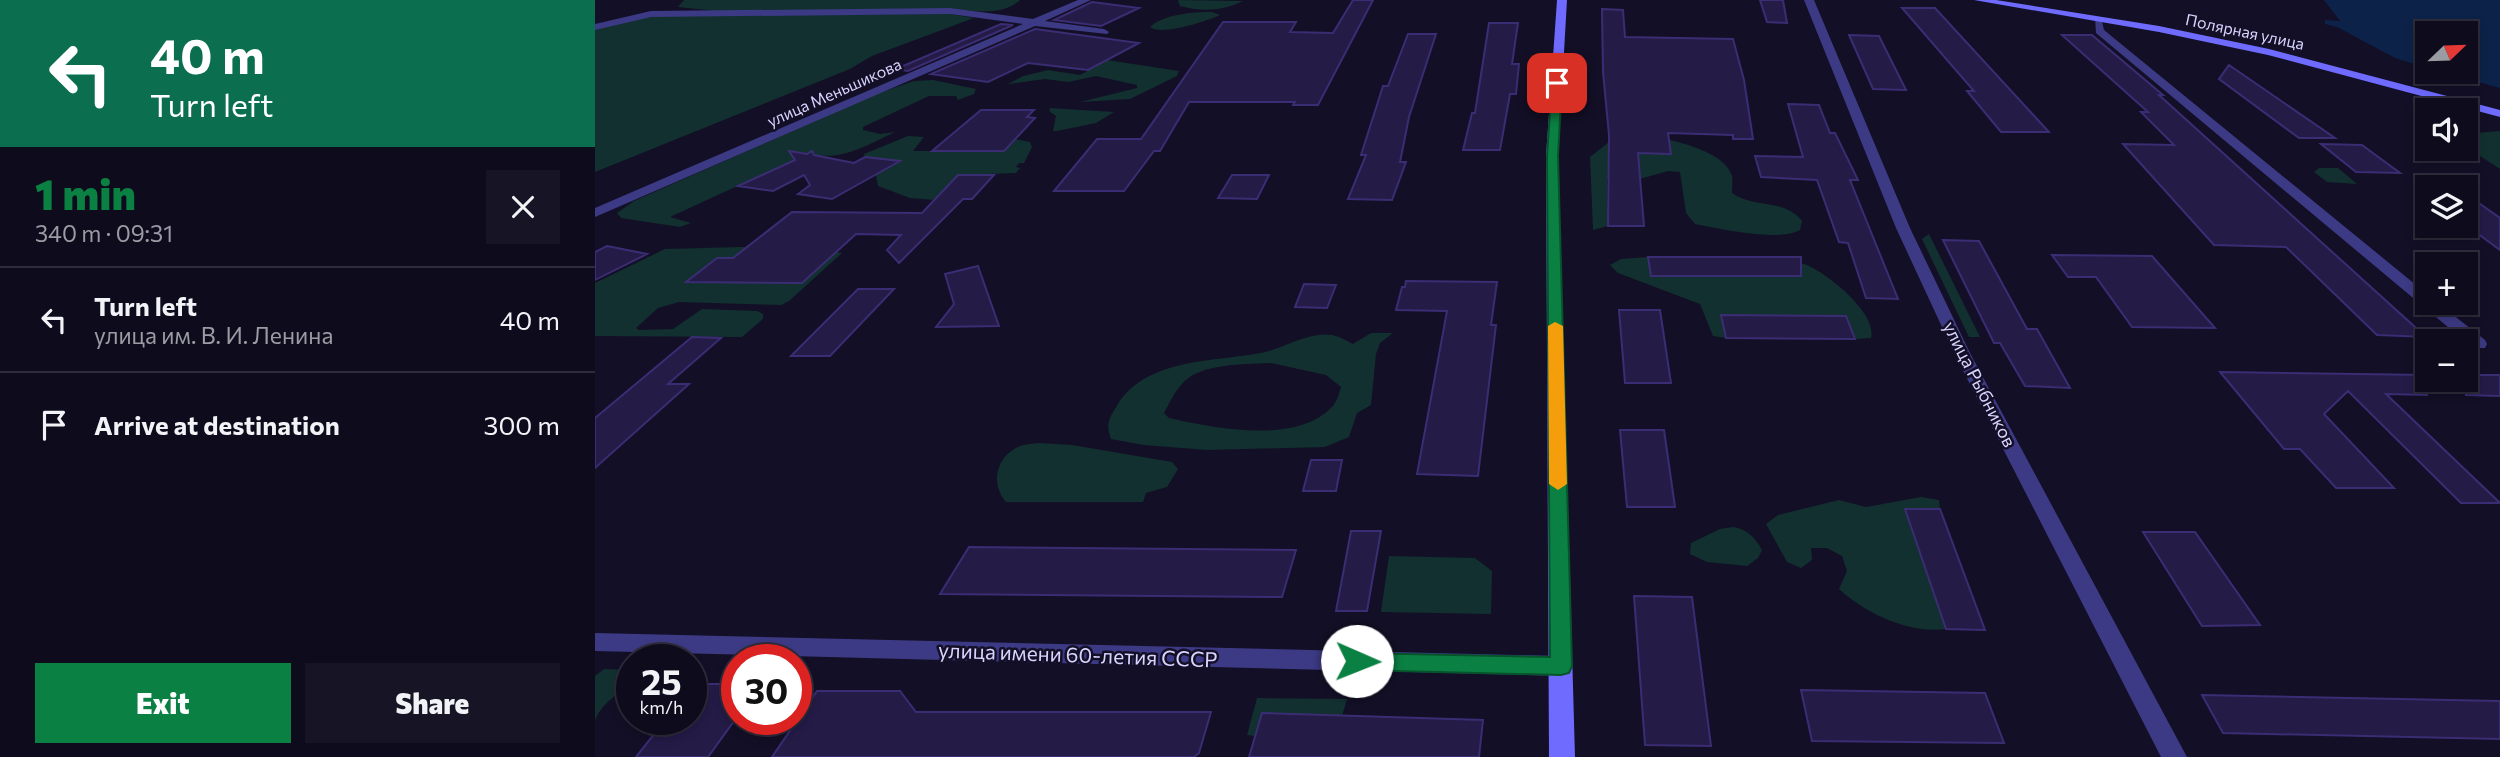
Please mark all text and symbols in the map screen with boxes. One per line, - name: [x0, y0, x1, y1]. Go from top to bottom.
- street label: Полярная улица: [2184, 9, 2306, 53]
- north arrow: [2415, 21, 2478, 84]
- map controls: [2415, 21, 2478, 392]
- text: 40 m: [150, 24, 265, 84]
- icon: left: [35, 28, 126, 119]
- pin: [1527, 53, 1587, 113]
- street label: улица Меньшикова: [764, 54, 904, 130]
- icon: arrive: [1538, 64, 1576, 102]
- text: Turn left: [150, 84, 274, 124]
- button: sound: [2415, 98, 2478, 161]
- text: 1 min: [35, 167, 136, 219]
- button: close: [486, 170, 560, 244]
- button: layers: [2415, 175, 2478, 238]
- text: 340 m · 09:31: [35, 219, 173, 247]
- button: +: [2415, 252, 2478, 315]
- text: Turn left: [94, 290, 197, 321]
- icon: left: [35, 301, 73, 339]
- text: 40 m: [500, 304, 560, 335]
- street label: улица Рыбников: [1939, 318, 2021, 450]
- text: улица им. В. И. Ленина: [94, 321, 333, 349]
- button: −: [2415, 329, 2478, 392]
- icon: arrive: [35, 406, 73, 444]
- text: Arrive at destination: [94, 409, 340, 440]
- text: 300 m: [484, 409, 560, 440]
- position arrow: [1320, 624, 1394, 698]
- street label: улица имени 60-летия СССР: [938, 637, 1218, 671]
- speed limit sign: 30: [721, 644, 812, 735]
- text: 25: [641, 659, 682, 702]
- button: Exit: [35, 663, 291, 743]
- button: Share: [305, 663, 560, 743]
- text: km/h: [640, 696, 683, 718]

